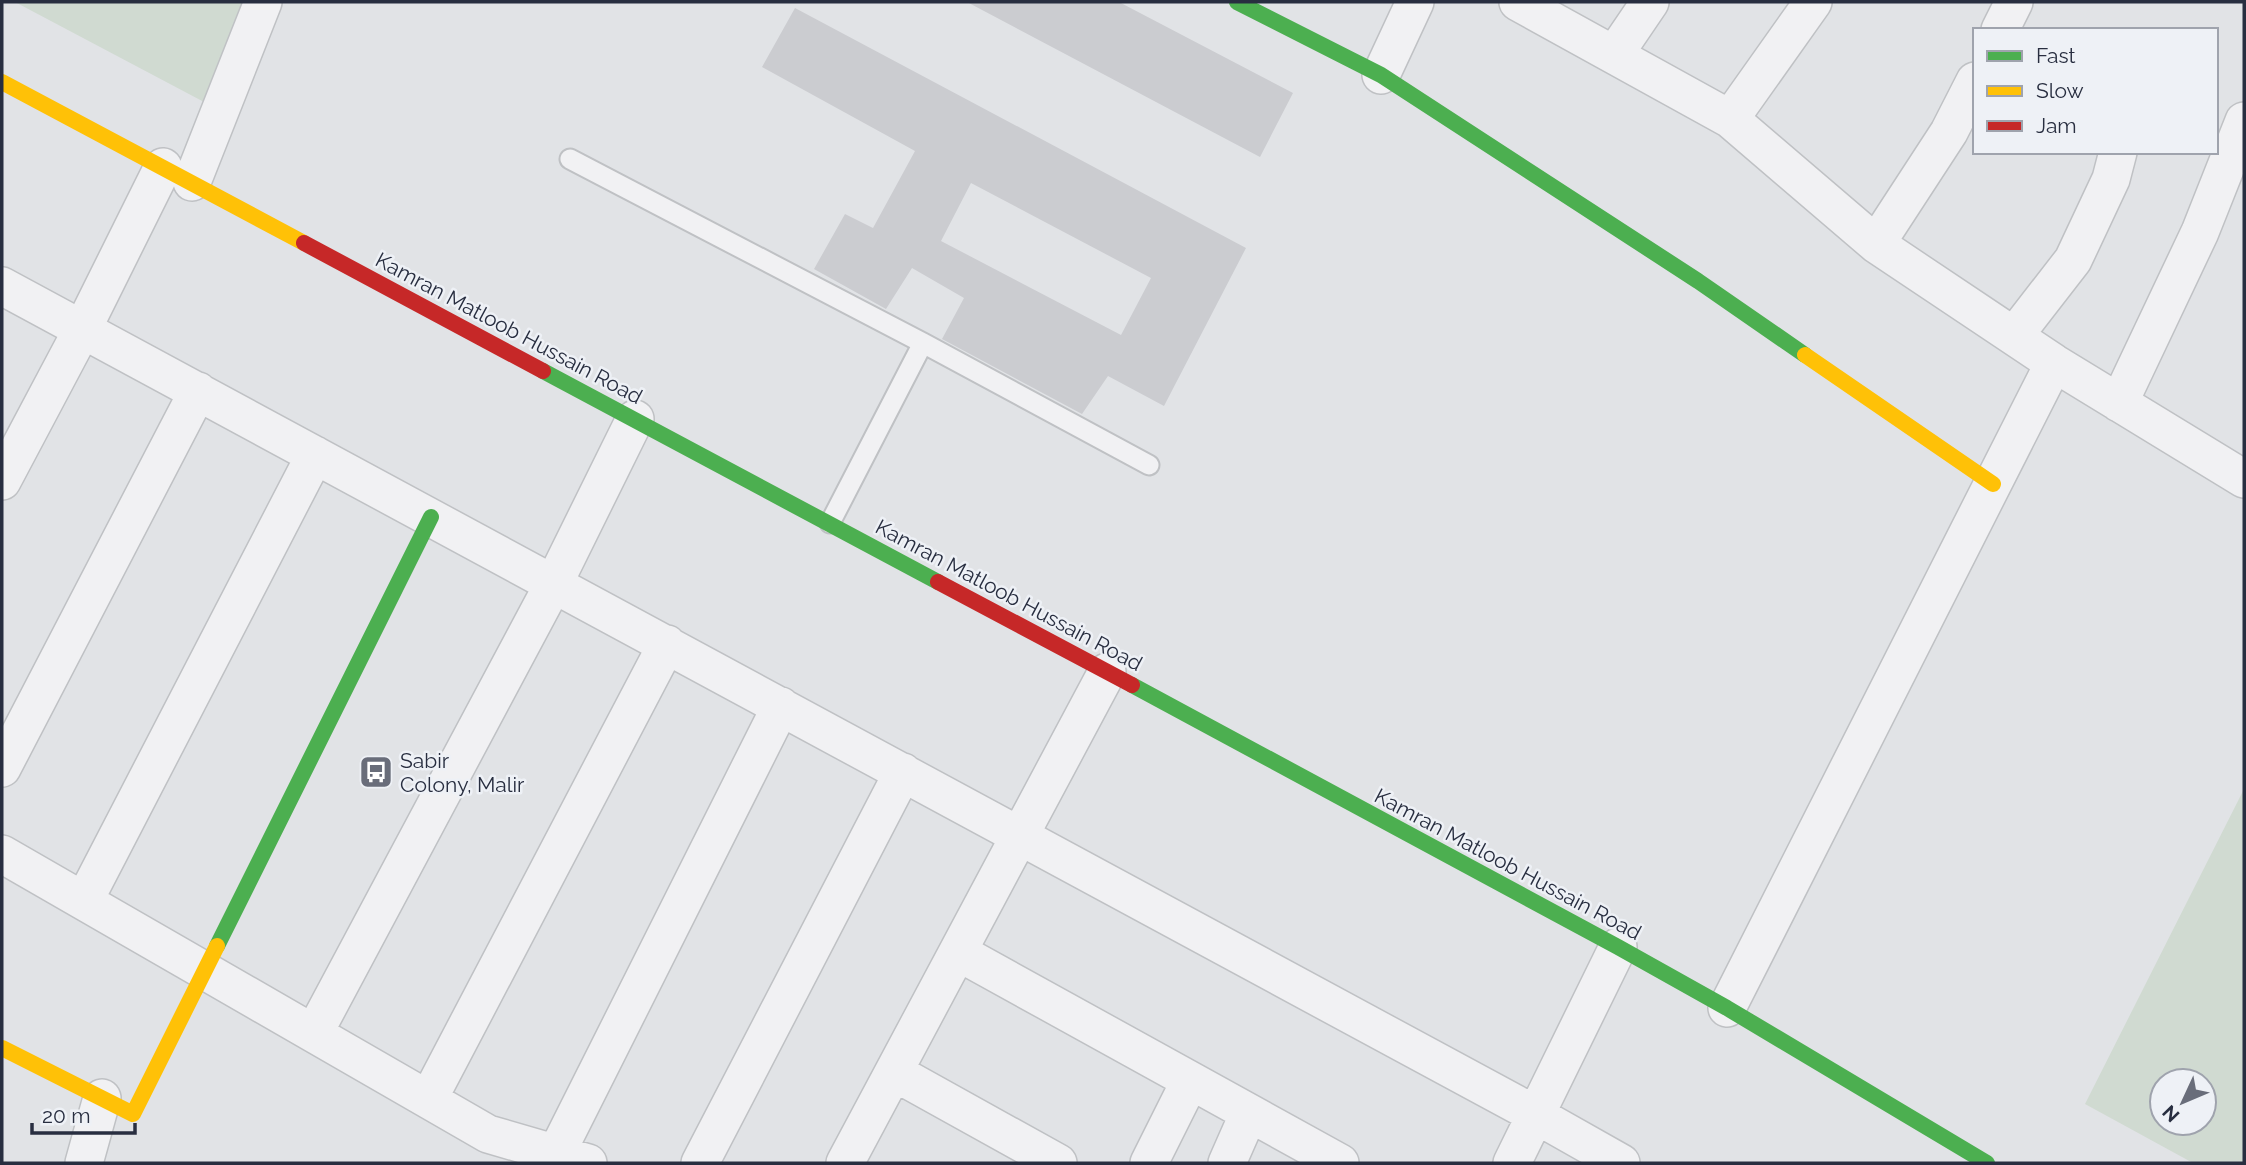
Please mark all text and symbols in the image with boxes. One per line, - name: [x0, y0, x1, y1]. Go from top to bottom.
- legend: [1973, 28, 2218, 154]
- text: Fast: [2036, 43, 2076, 68]
- text: Slow: [2036, 78, 2084, 103]
- text: Jam: [2036, 113, 2077, 138]
- street label: Kamran Matloob Hussain Road: [371, 247, 647, 409]
- street label: Kamran Matloob Hussain Road: [871, 514, 1147, 676]
- place label: Sabir Colony, Malir: [400, 748, 525, 797]
- bus stop icon: Sabir Colony, Malir: [357, 753, 395, 791]
- street label: Kamran Matloob Hussain Road: [1370, 783, 1646, 945]
- north arrow: [2148, 1067, 2218, 1137]
- scale bar: [32, 1092, 135, 1136]
- text: N: [2158, 1101, 2184, 1127]
- text: 20 m: [42, 1103, 90, 1128]

